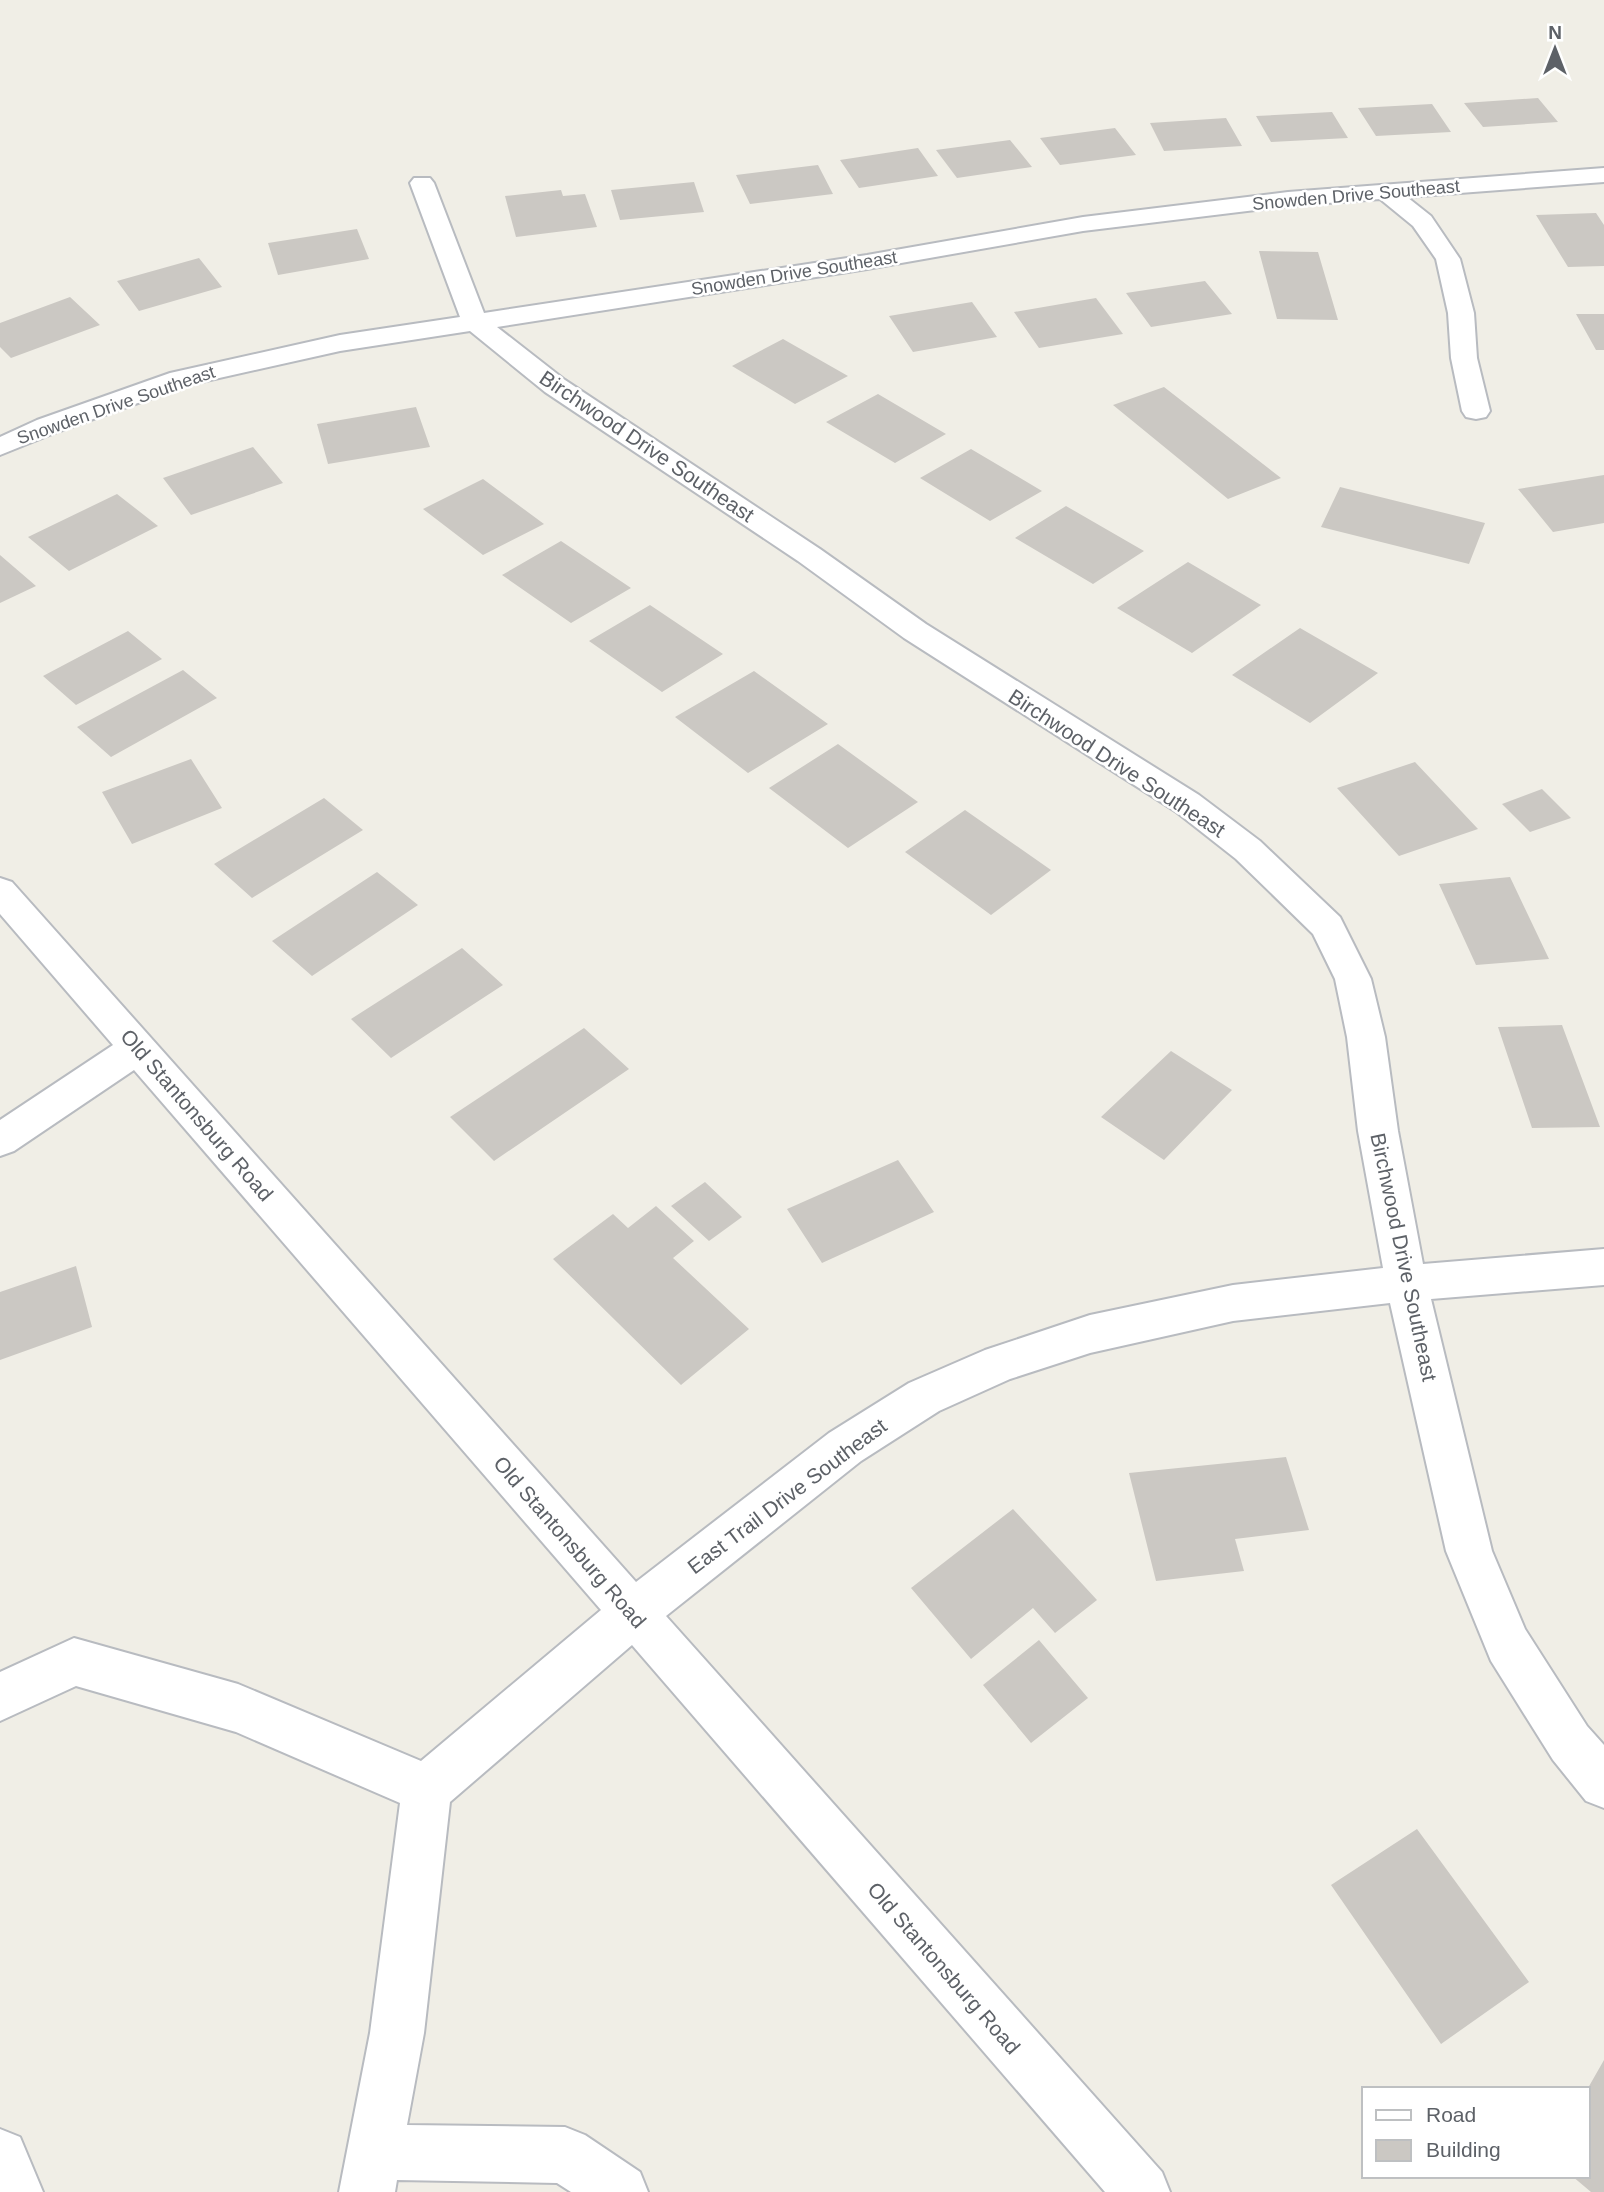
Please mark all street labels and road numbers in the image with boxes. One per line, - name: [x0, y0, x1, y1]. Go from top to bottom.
- street label: Snowden Drive Southeast: [1251, 176, 1461, 214]
- street label: Snowden Drive Southeast: [690, 247, 898, 299]
- street label: Snowden Drive Southeast: [14, 362, 218, 448]
- street label: Birchwood Drive Southeast: [536, 366, 759, 526]
- street label: Birchwood Drive Southeast: [1005, 684, 1230, 842]
- street label: Old Stantonsburg Road: [116, 1025, 278, 1205]
- street label: Birchwood Drive Southeast: [1366, 1131, 1442, 1383]
- street label: East Trail Drive Southeast: [683, 1414, 891, 1578]
- street label: Old Stantonsburg Road: [489, 1452, 651, 1632]
- street label: Old Stantonsburg Road: [863, 1878, 1025, 2058]

